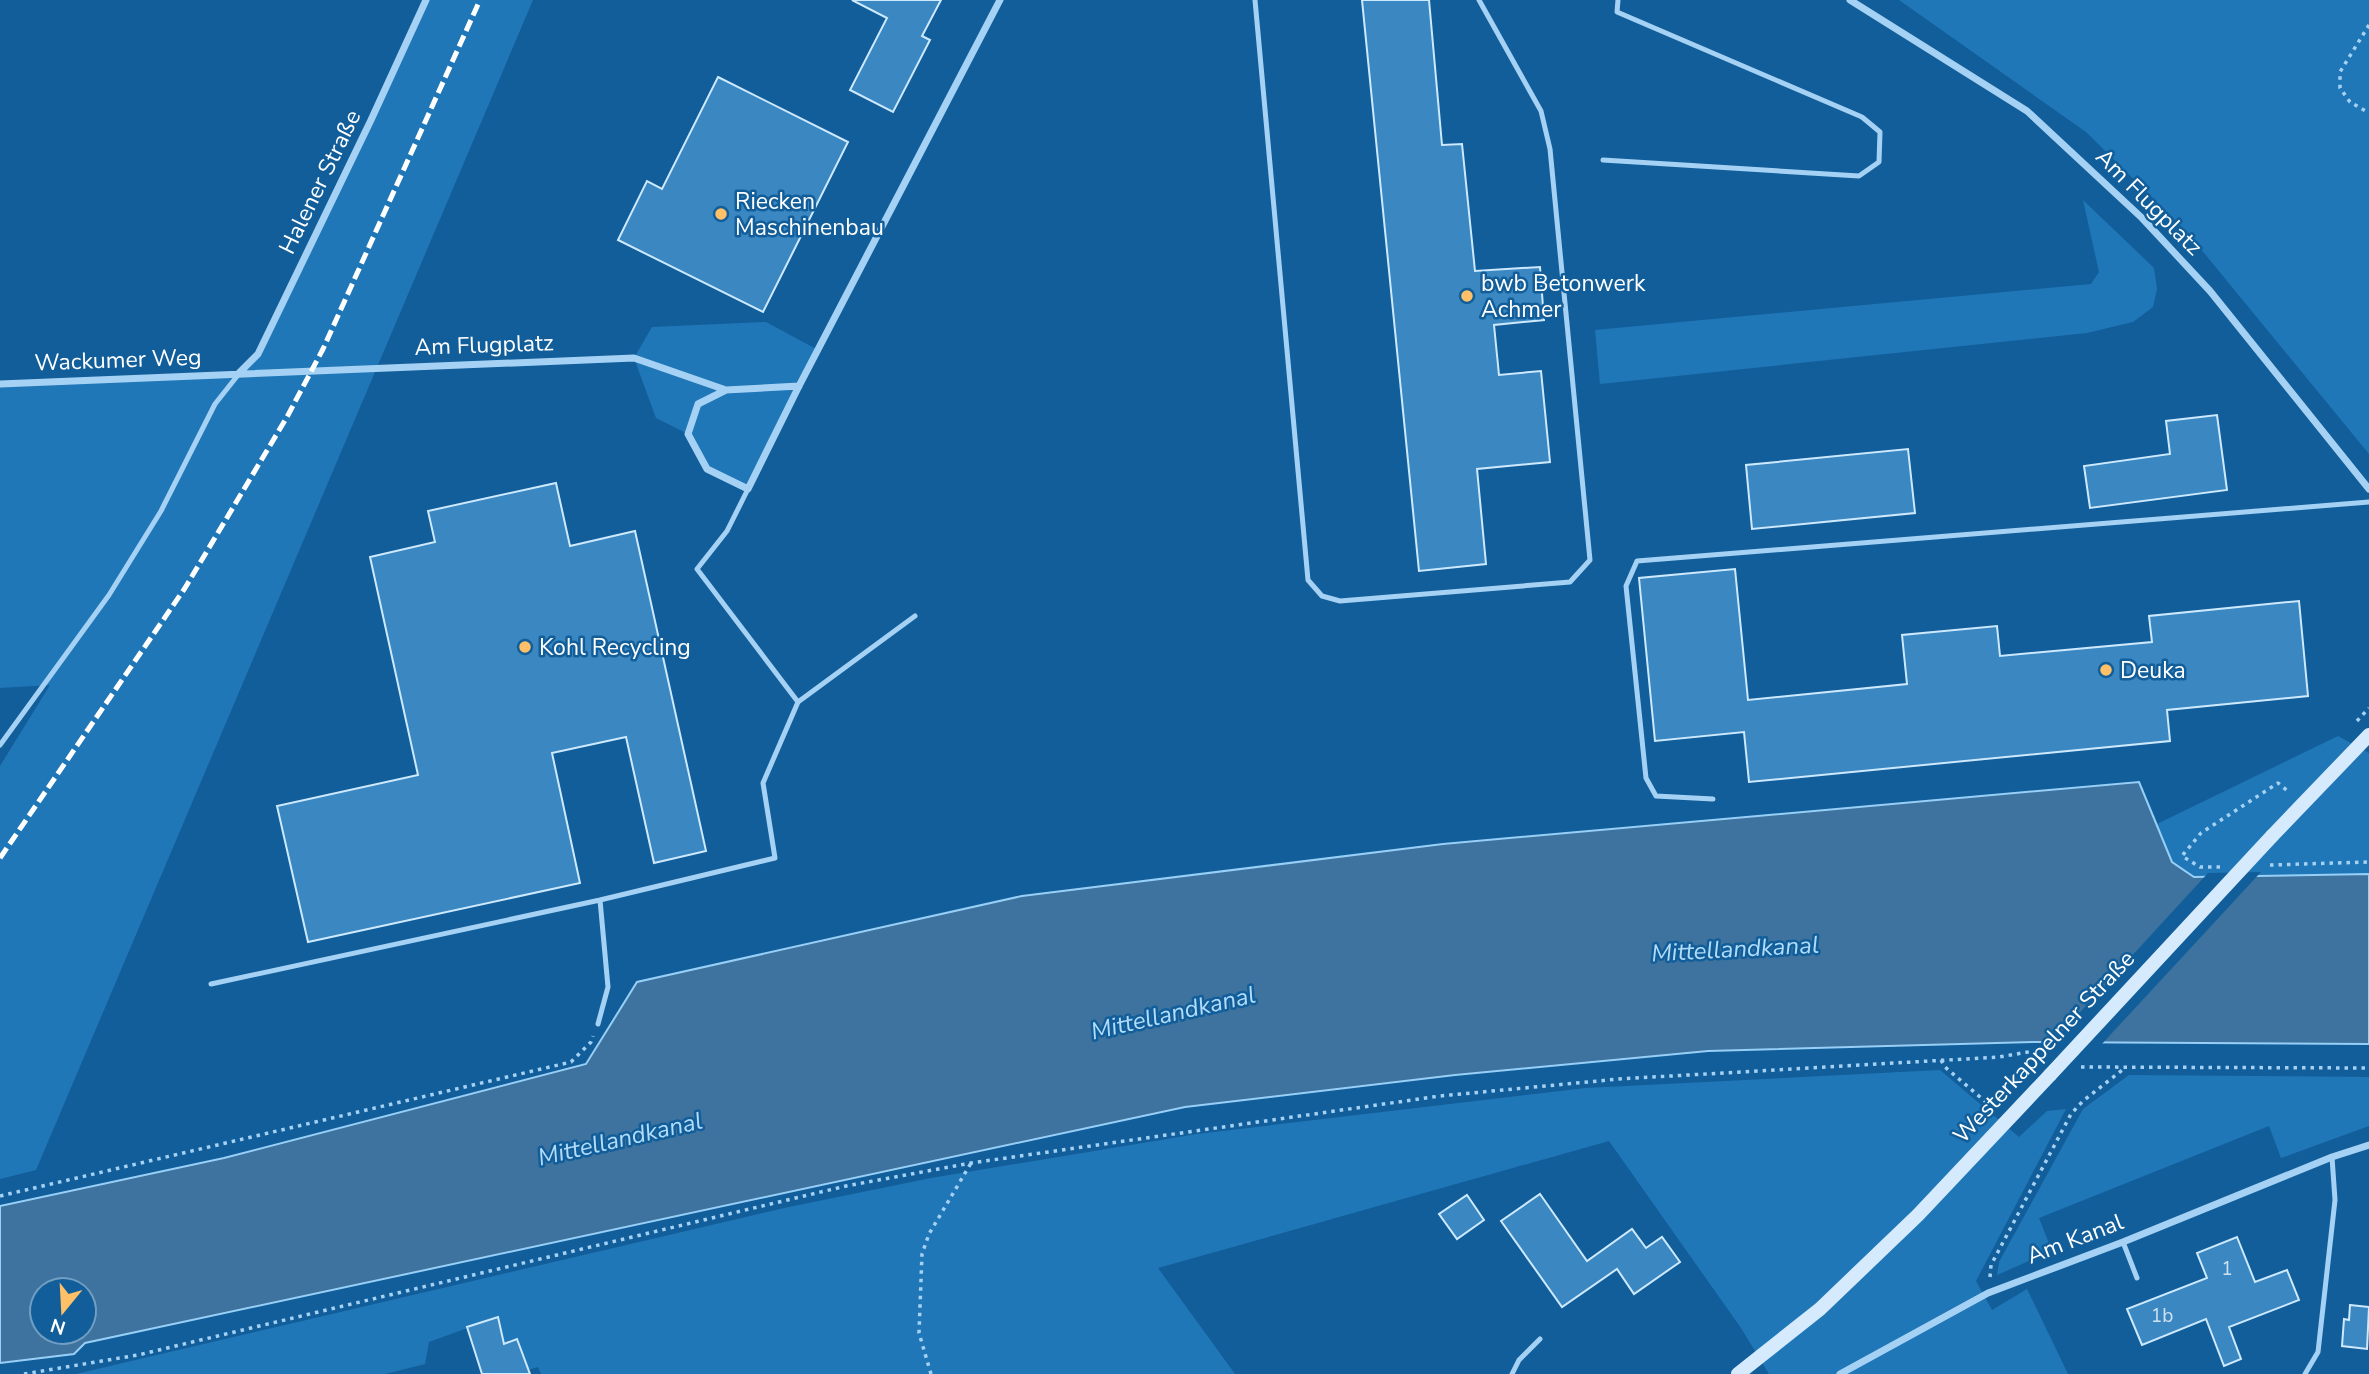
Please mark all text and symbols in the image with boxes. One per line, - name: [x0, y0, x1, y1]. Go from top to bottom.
- street label: Halener Straße: [272, 105, 368, 259]
- street label: Am Flugplatz: [2089, 142, 2209, 262]
- place label: Riecken Maschinenbau: [735, 186, 884, 243]
- marker: Riecken Maschinenbau: [713, 206, 729, 222]
- place label: bwb Betonwerk Achmer: [1481, 268, 1646, 325]
- marker: bwb Betonwerk Achmer: [1459, 288, 1475, 304]
- street label: Am Flugplatz: [414, 327, 554, 363]
- street label: Wackumer Weg: [34, 342, 202, 378]
- place label: Kohl Recycling: [539, 632, 691, 663]
- marker: Kohl Recycling: [517, 639, 533, 655]
- place label: Deuka: [2120, 655, 2186, 686]
- marker: Deuka: [2098, 662, 2114, 678]
- water label: Mittellandkanal: [1650, 929, 1820, 969]
- street label: Westerkappelner Straße: [1946, 944, 2142, 1150]
- water label: Mittellandkanal: [1088, 979, 1258, 1047]
- water label: Mittellandkanal: [535, 1105, 705, 1173]
- street label: Am Kanal: [2022, 1206, 2128, 1272]
- house number: 1: [2221, 1256, 2233, 1282]
- north arrow: [28, 1276, 98, 1346]
- house number: 1b: [2151, 1303, 2173, 1329]
- text: N: [47, 1312, 69, 1341]

